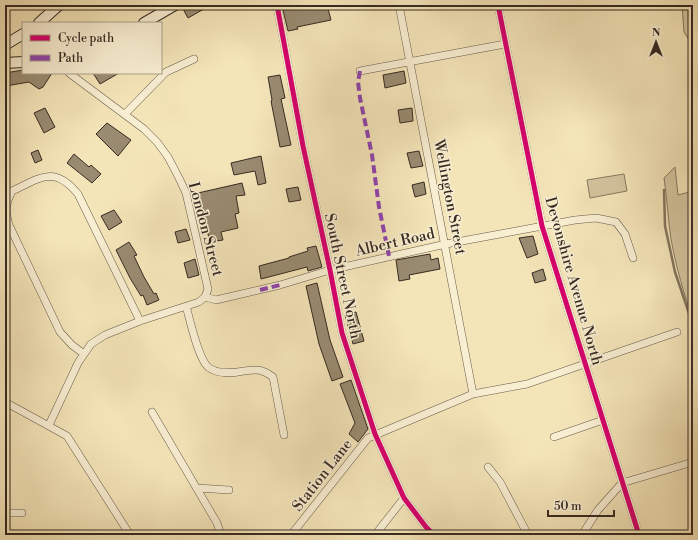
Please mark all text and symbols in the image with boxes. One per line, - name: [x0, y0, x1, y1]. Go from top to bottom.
- legend: [22, 22, 162, 74]
- north arrow: [636, 22, 676, 62]
- text: N: [652, 26, 661, 40]
- text: Cycle path: [58, 31, 114, 46]
- text: Path: [58, 51, 83, 66]
- street label: Wellington Street: [429, 137, 470, 257]
- street label: London Street: [184, 180, 227, 279]
- street label: Devonshire Avenue North: [540, 195, 607, 368]
- street label: South Street North: [320, 212, 365, 341]
- street label: Albert Road: [353, 224, 437, 261]
- street label: Station Lane: [288, 435, 357, 515]
- scale bar: [548, 492, 614, 518]
- text: 50 m: [554, 499, 582, 514]

